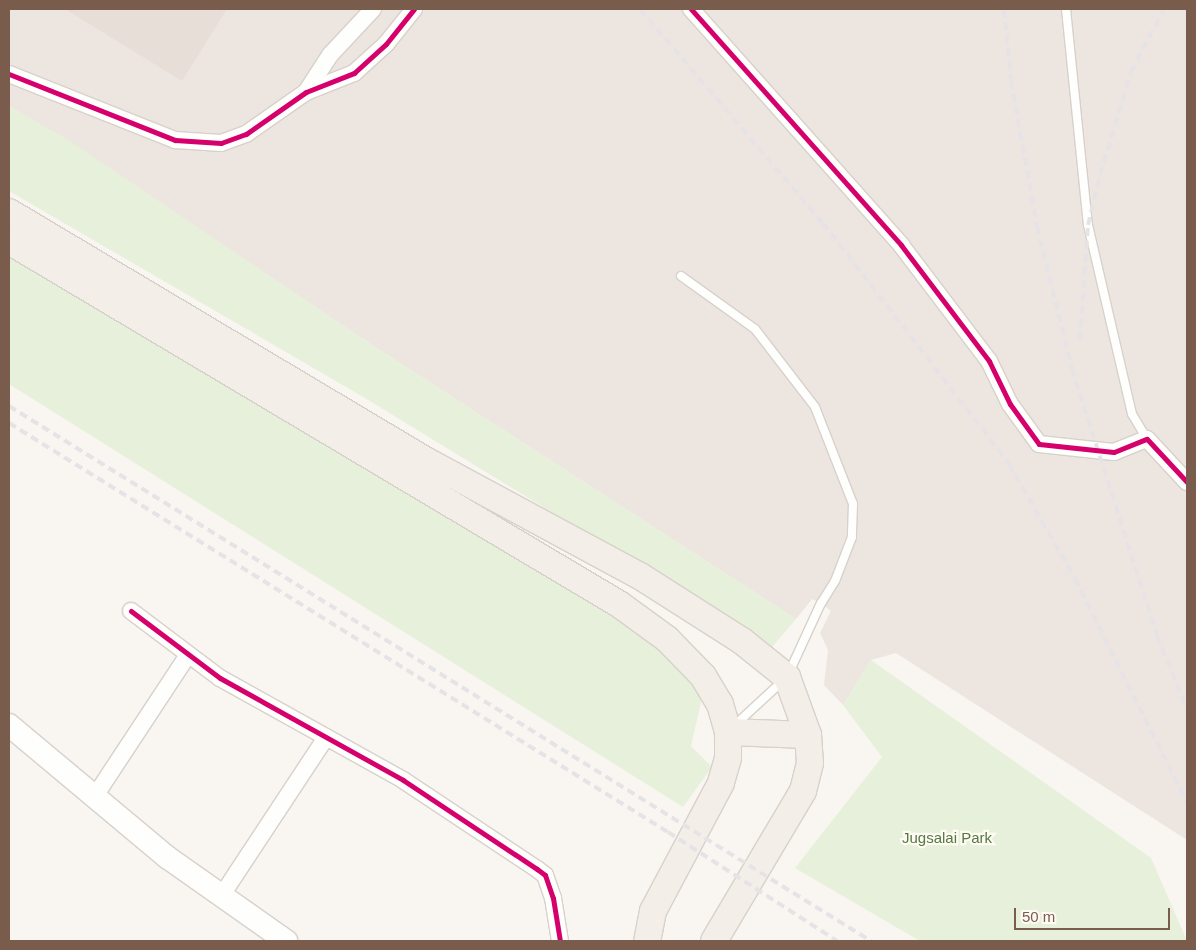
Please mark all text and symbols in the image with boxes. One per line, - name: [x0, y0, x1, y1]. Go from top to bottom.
- park label: Jugsalai Park: [902, 829, 992, 847]
- scale bar: [1016, 898, 1172, 930]
- text: 50 m: [1022, 908, 1055, 925]

